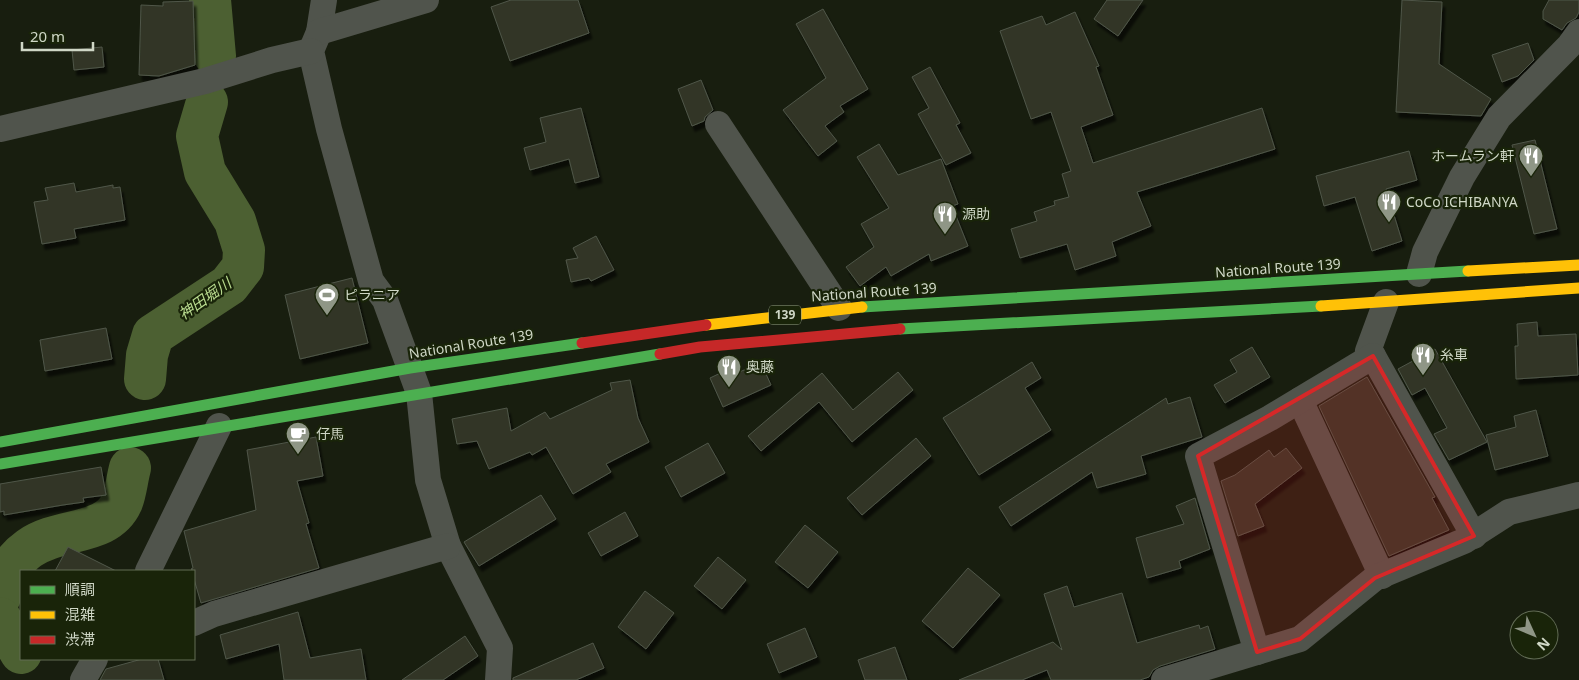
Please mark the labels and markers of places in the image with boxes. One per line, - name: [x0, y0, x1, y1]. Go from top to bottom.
- restaurant icon: ホームラン軒: [1518, 143, 1544, 177]
- place label: ホームラン軒: [1431, 146, 1514, 165]
- restaurant icon: CoCo ICHIBANYA: [1376, 189, 1402, 223]
- place label: CoCo ICHIBANYA: [1406, 192, 1518, 211]
- restaurant icon: 源助: [932, 201, 958, 235]
- place label: 源助: [962, 204, 990, 223]
- sports icon: ピラニア: [314, 282, 340, 316]
- place label: ピラニア: [344, 285, 400, 304]
- restaurant icon: 糸車: [1410, 342, 1436, 376]
- place label: 糸車: [1440, 345, 1468, 364]
- restaurant icon: 奥藤: [716, 354, 742, 388]
- place label: 奥藤: [746, 357, 774, 376]
- cafe icon: 仔馬: [285, 421, 311, 455]
- place label: 仔馬: [316, 424, 344, 443]

